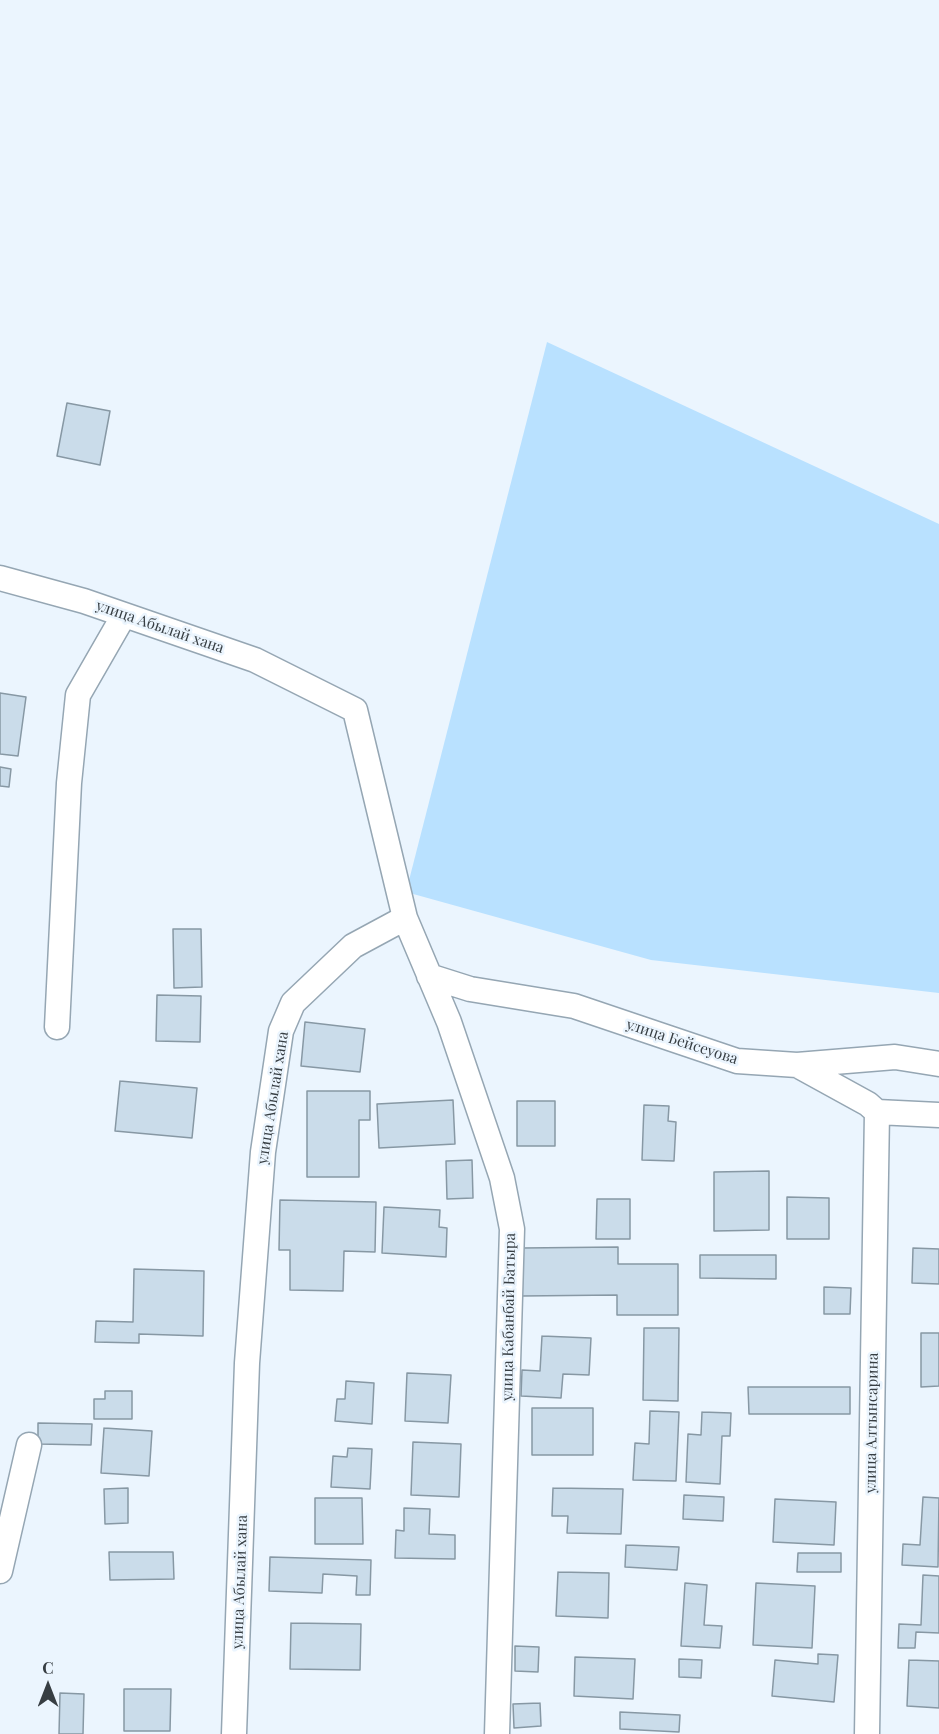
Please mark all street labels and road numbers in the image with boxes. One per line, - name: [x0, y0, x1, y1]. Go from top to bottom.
- street label: улица Абылай хана: [94, 597, 226, 657]
- street label: улица Бейсеуова: [624, 1015, 740, 1069]
- street label: улица Абылай хана: [254, 1030, 292, 1166]
- street label: улица Кабанбай Батыра: [499, 1233, 519, 1401]
- street label: улица Алтынсарина: [862, 1353, 882, 1493]
- street label: улица Абылай хана: [229, 1515, 251, 1649]

